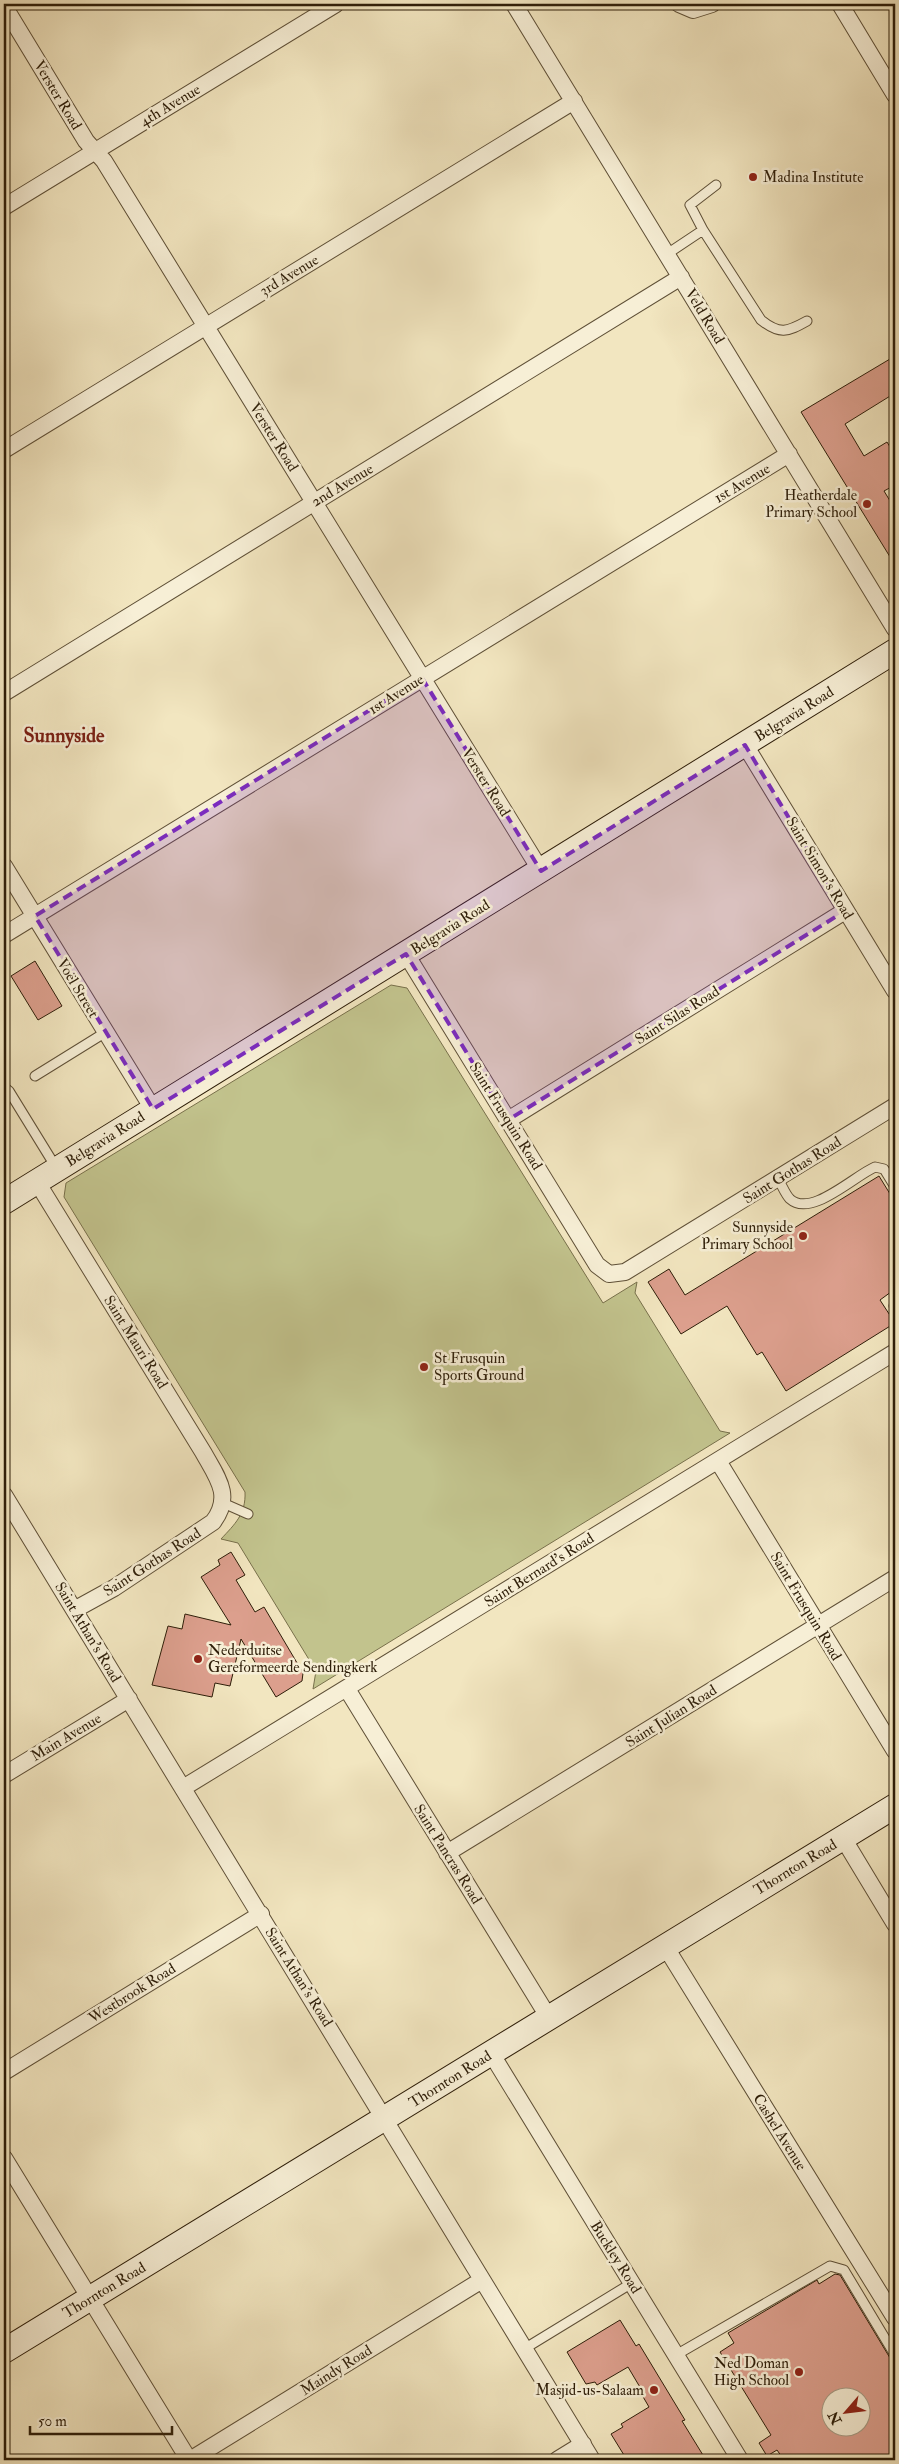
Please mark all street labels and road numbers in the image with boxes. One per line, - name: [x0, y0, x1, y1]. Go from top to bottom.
- street label: Verster Road: [29, 57, 86, 134]
- street label: 4th Avenue: [136, 80, 204, 131]
- street label: 3rd Avenue: [256, 250, 322, 300]
- street label: Veld Road: [681, 285, 729, 348]
- street label: Verster Road: [245, 399, 303, 476]
- street label: 2nd Avenue: [308, 459, 377, 511]
- street label: 1st Avenue: [711, 459, 774, 508]
- street label: 1st Avenue: [365, 670, 428, 719]
- street label: Belgravia Road: [751, 682, 838, 746]
- street label: Verster Road: [457, 744, 515, 821]
- street label: Saint Simon's Road: [781, 814, 858, 923]
- street label: Belgravia Road: [407, 895, 494, 959]
- street label: Voël Street: [52, 955, 103, 1022]
- street label: Saint Silas Road: [631, 982, 724, 1049]
- street label: Saint Frusquin Road: [465, 1059, 547, 1174]
- street label: Belgravia Road: [62, 1107, 149, 1171]
- street label: Saint Gothas Road: [740, 1132, 846, 1208]
- street label: Saint Mauri Road: [99, 1292, 172, 1393]
- street label: Saint Gothas Road: [100, 1523, 205, 1601]
- street label: Saint Bernard's Road: [481, 1529, 598, 1612]
- street label: Saint Frusquin Road: [766, 1548, 846, 1665]
- street label: Saint Athan's Road: [50, 1579, 125, 1686]
- street label: Saint Julian Road: [622, 1681, 721, 1753]
- street label: Main Avenue: [28, 1709, 105, 1766]
- street label: Saint Pancras Road: [409, 1801, 486, 1908]
- street label: Thornton Road: [750, 1835, 841, 1900]
- street label: Saint Athan's Road: [260, 1924, 337, 2031]
- street label: Westbrook Road: [84, 1959, 180, 2028]
- street label: Thornton Road: [405, 2046, 496, 2112]
- street label: Cashel Avenue: [749, 2090, 811, 2174]
- street label: Buckley Road: [586, 2217, 646, 2298]
- street label: Thornton Road: [59, 2258, 150, 2323]
- street label: Maindy Road: [297, 2341, 376, 2400]

